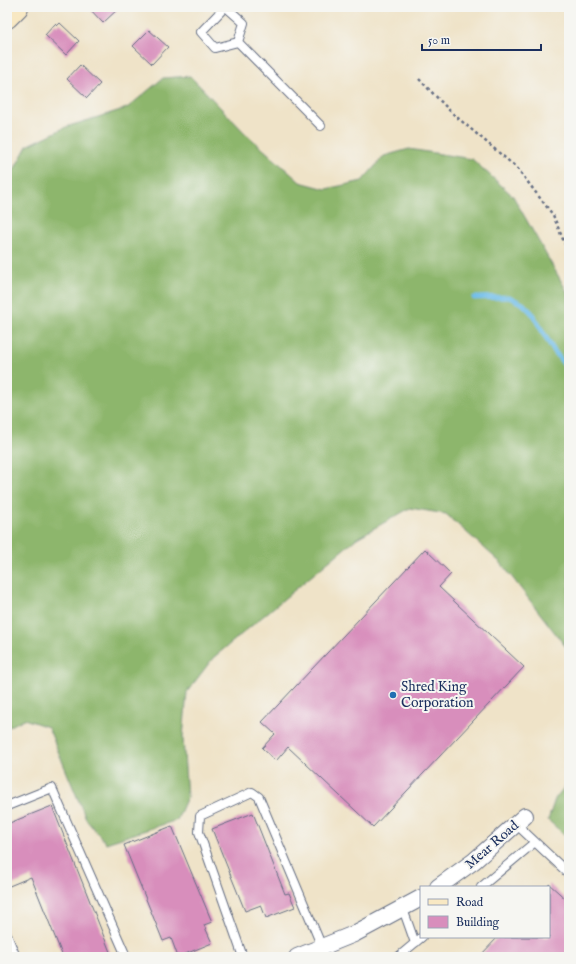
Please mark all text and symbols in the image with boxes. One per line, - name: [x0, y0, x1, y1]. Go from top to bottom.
- scale bar: [422, 26, 541, 52]
- text: 50 m: [428, 33, 450, 48]
- place label: Shred King Corporation: [401, 678, 474, 712]
- marker: Shred King Corporation: [388, 690, 398, 700]
- street label: Mear Road: [461, 816, 523, 873]
- legend: [420, 886, 550, 938]
- text: Road: [456, 895, 484, 910]
- text: Building: [456, 915, 500, 930]

